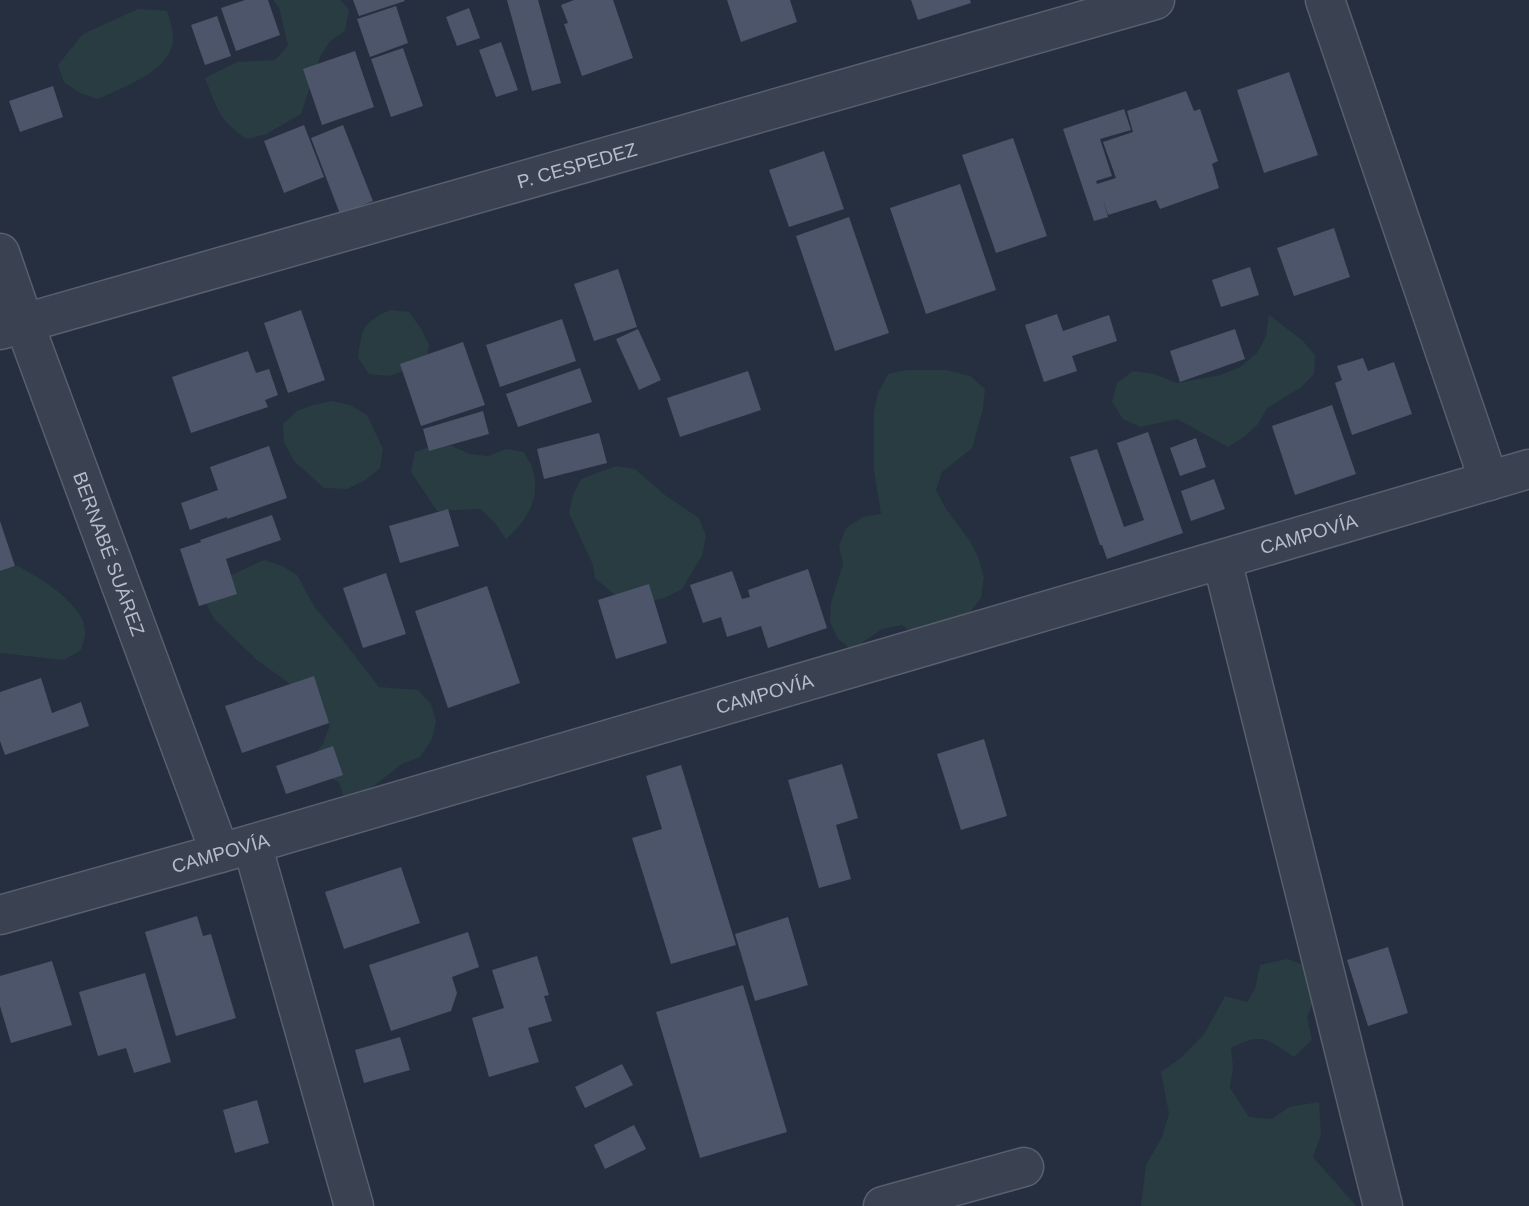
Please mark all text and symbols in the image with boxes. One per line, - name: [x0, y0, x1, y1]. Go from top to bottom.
- street label: P. CESPEDEZ: [515, 138, 639, 192]
- street label: BERNABÉ SUÁREZ: [69, 469, 149, 639]
- street label: CAMPOVÍA: [1257, 509, 1360, 558]
- street label: CAMPOVÍA: [713, 669, 816, 718]
- street label: CAMPOVÍA: [169, 829, 272, 877]

